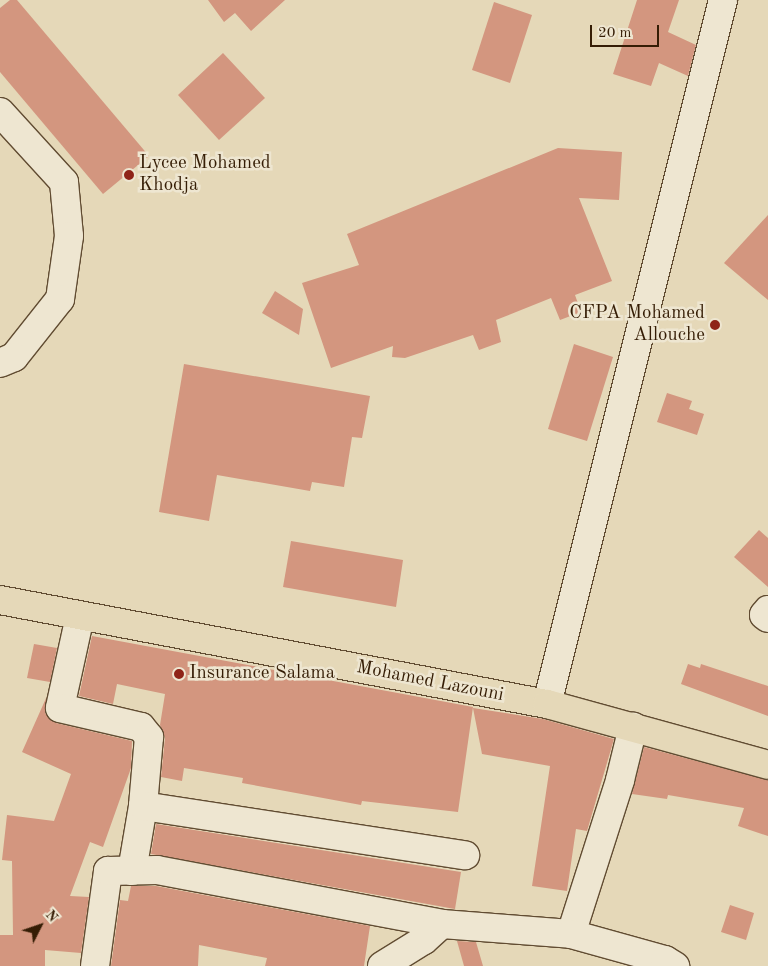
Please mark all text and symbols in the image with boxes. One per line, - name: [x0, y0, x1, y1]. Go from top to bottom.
- scale bar: [593, 15, 662, 47]
- text: 20 m: [598, 26, 632, 41]
- place label: Lycee Mohamed Khodja: [139, 153, 271, 197]
- marker: Lycee Mohamed Khodja: [123, 169, 135, 181]
- place label: CFPA Mohamed Allouche: [569, 303, 705, 347]
- marker: CFPA Mohamed Allouche: [709, 319, 721, 331]
- street label: Mohamed Lazouni: [354, 657, 506, 707]
- place label: Insurance Salama: [189, 663, 335, 685]
- marker: Insurance Salama: [173, 668, 185, 680]
- north arrow: [15, 901, 65, 951]
- text: N: [43, 908, 60, 925]

